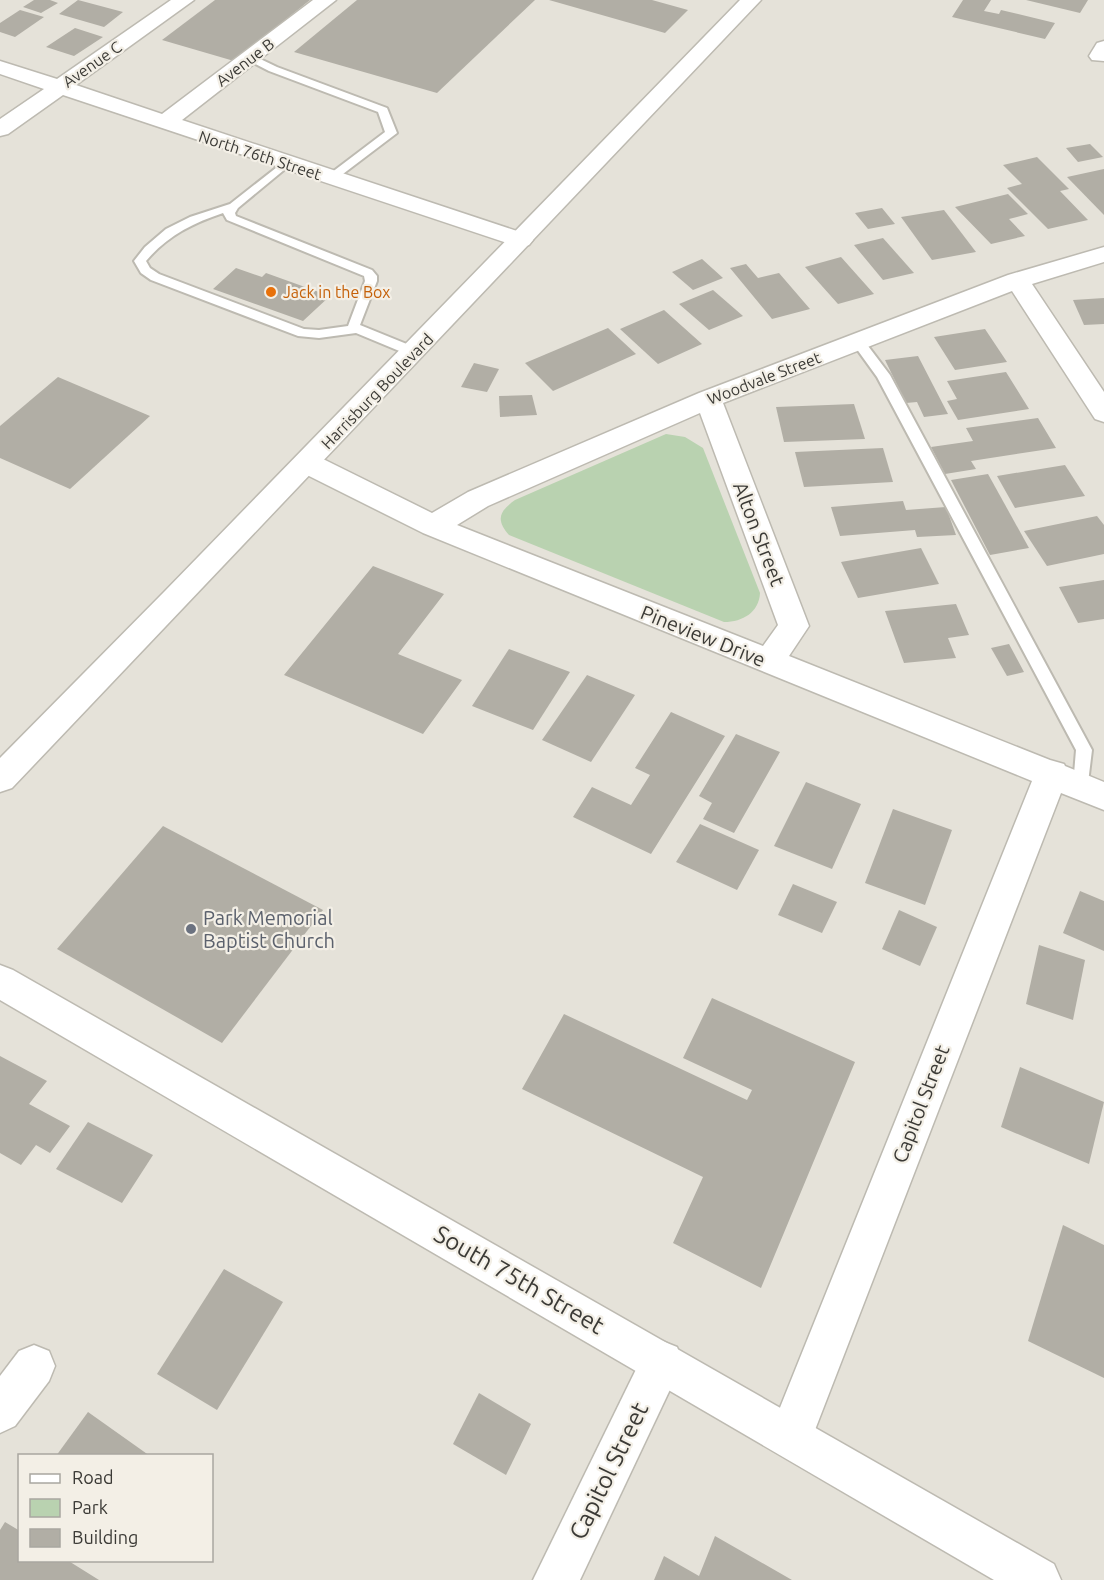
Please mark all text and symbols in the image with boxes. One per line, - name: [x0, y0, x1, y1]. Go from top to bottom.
- street label: Avenue B: [213, 34, 277, 90]
- street label: Avenue C: [59, 37, 125, 91]
- street label: North 76th Street: [196, 127, 324, 184]
- place label: Jack in the Box: [283, 283, 390, 301]
- marker: Jack in the Box: [264, 285, 278, 299]
- street label: Harrisburg Boulevard: [317, 330, 437, 452]
- street label: Woodvale Street: [705, 348, 824, 408]
- street label: Alton Street: [729, 479, 790, 589]
- street label: Pineview Drive: [638, 600, 769, 671]
- place label: Park Memorial Baptist Church: [203, 906, 335, 952]
- marker: Park Memorial Baptist Church: [184, 922, 198, 936]
- street label: Capitol Street: [888, 1042, 954, 1166]
- street label: South 75th Street: [430, 1220, 609, 1339]
- street label: Capitol Street: [564, 1397, 654, 1544]
- legend: [18, 1454, 213, 1562]
- text: Road: [72, 1467, 114, 1487]
- text: Park: [72, 1497, 108, 1517]
- text: Building: [72, 1527, 138, 1547]

